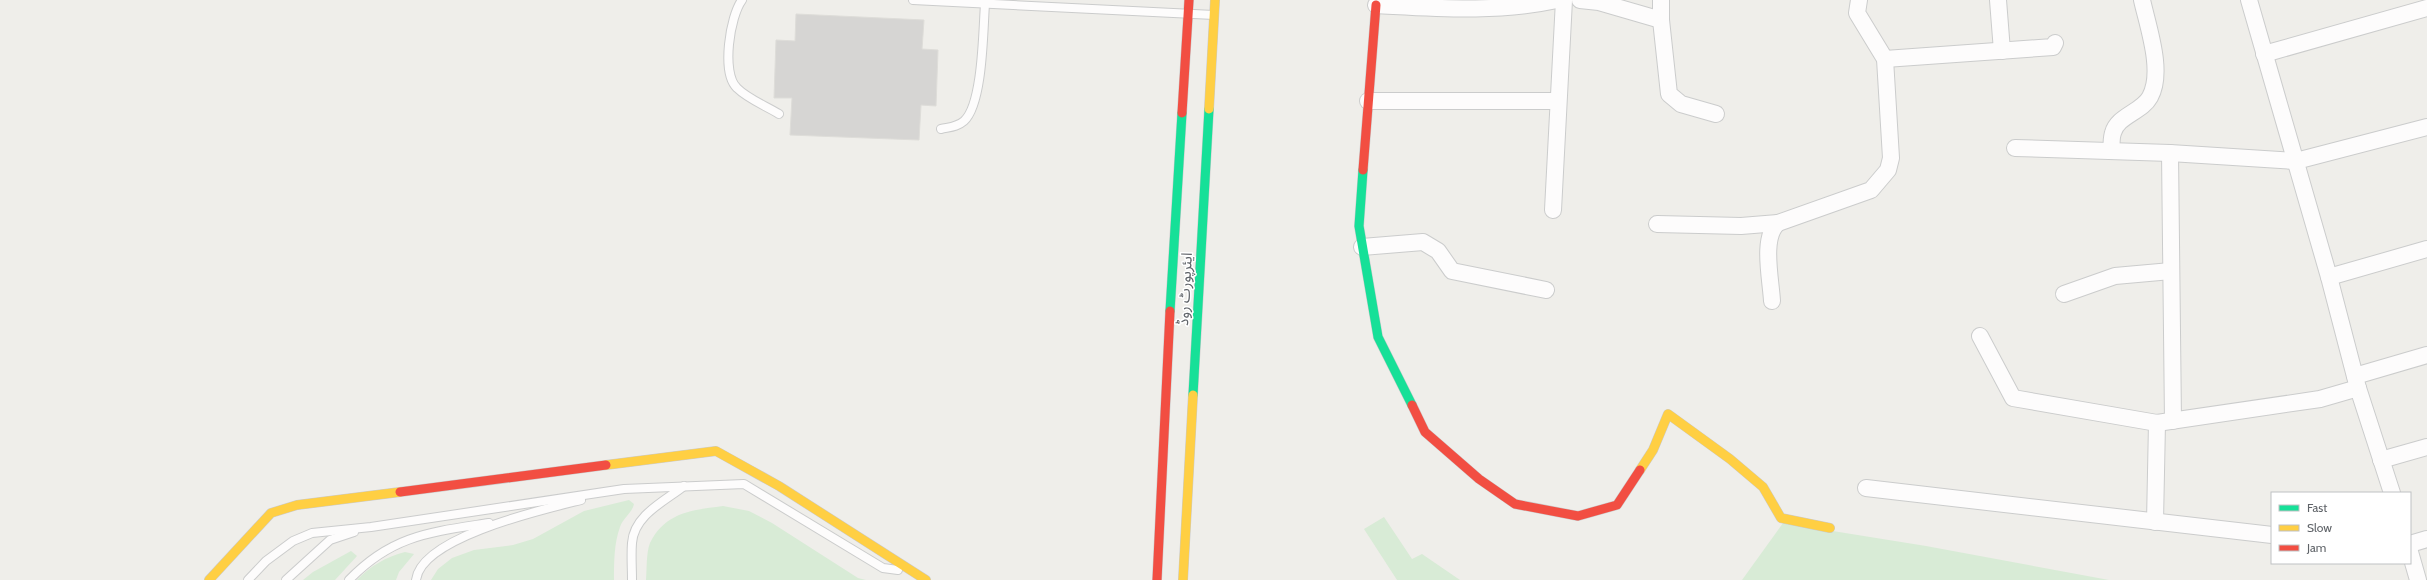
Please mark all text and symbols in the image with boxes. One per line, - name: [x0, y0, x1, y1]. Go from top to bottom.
- street label: ایئرپورٹ روڈ: [1174, 252, 1197, 326]
- legend: [2271, 492, 2411, 564]
- text: Fast: [2307, 500, 2327, 515]
- text: Slow: [2307, 520, 2332, 535]
- text: Jam: [2306, 540, 2326, 555]

